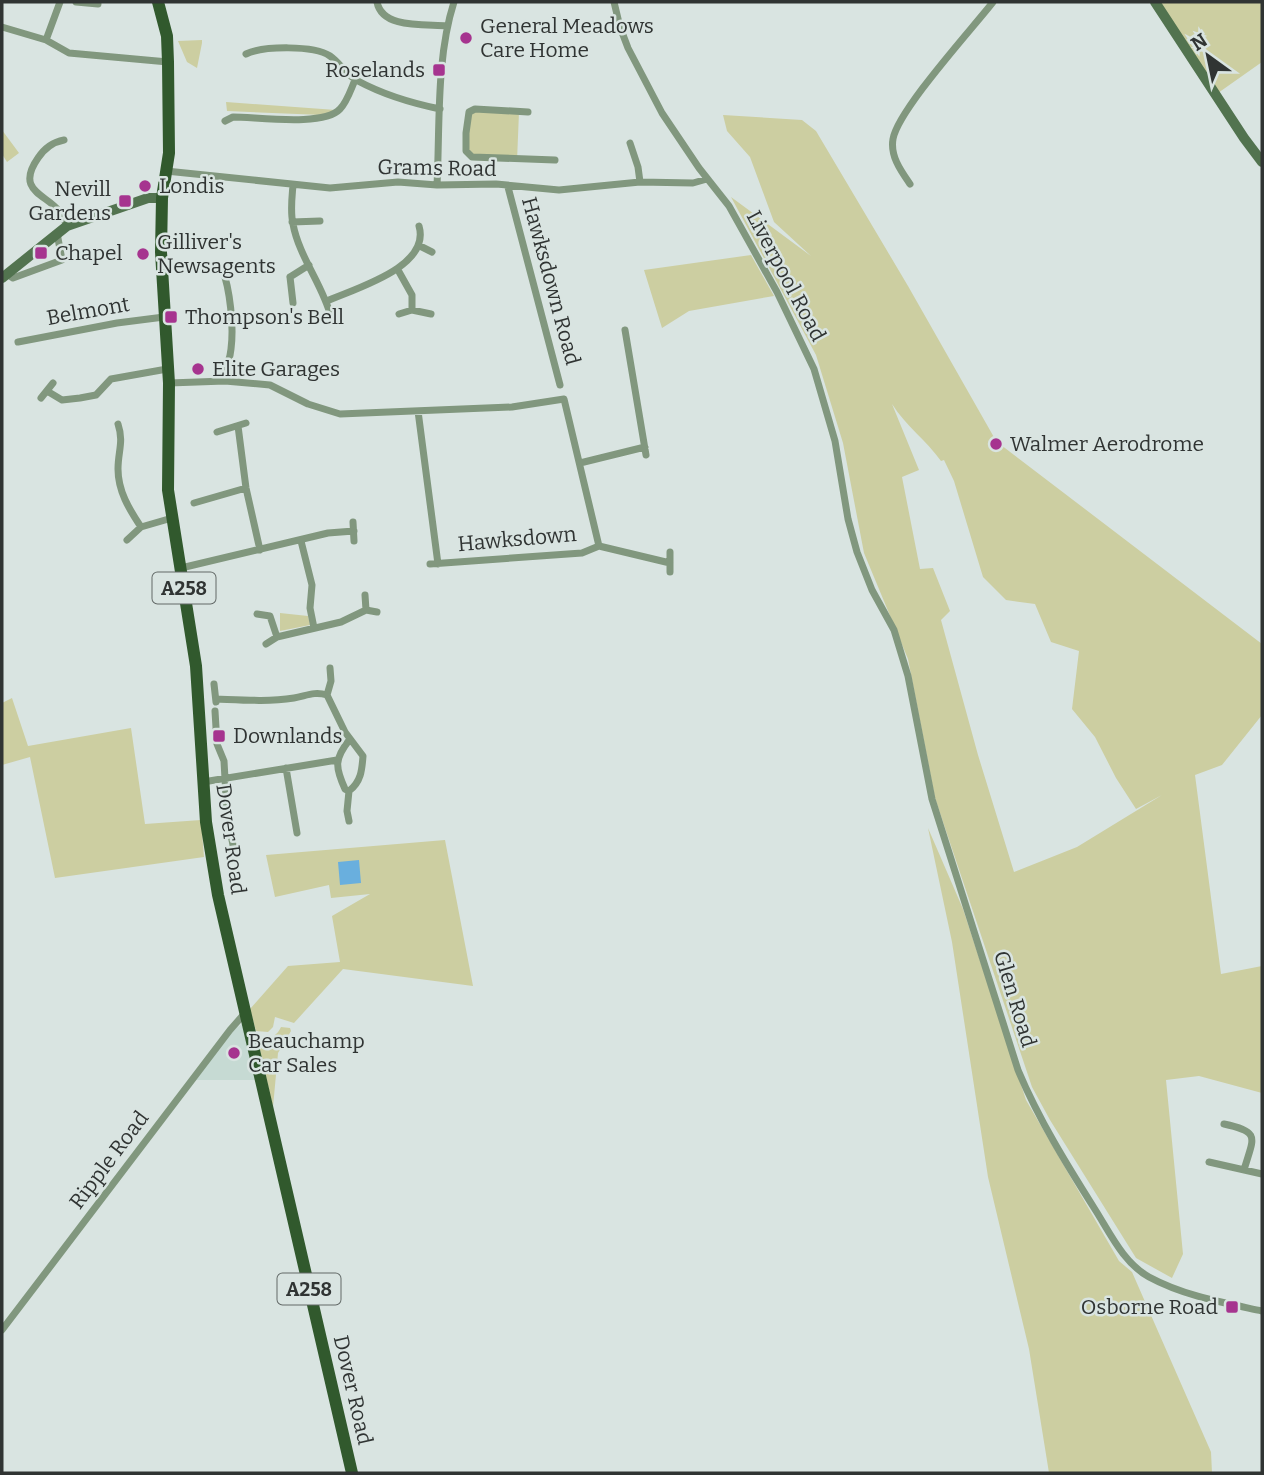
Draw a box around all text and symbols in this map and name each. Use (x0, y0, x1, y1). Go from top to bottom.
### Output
place label: General Meadows Care Home (480, 13, 654, 63)
north arrow (1173, 21, 1243, 91)
text: N (1187, 28, 1212, 56)
marker: General Meadows Care Home (458, 30, 474, 46)
place label: Roselands (325, 57, 425, 83)
marker: Roselands (431, 62, 447, 78)
street label: Grams Road (377, 154, 497, 182)
place label: Londis (159, 173, 224, 199)
place label: Nevill Gardens (28, 176, 111, 226)
marker: Londis (137, 178, 153, 194)
marker: Nevill Gardens (117, 193, 133, 209)
street label: Hawksdown Road (516, 194, 586, 368)
street label: Liverpool Road (741, 206, 831, 346)
place label: Gilliver's Newsagents (157, 229, 276, 279)
place label: Chapel (55, 240, 123, 266)
marker: Chapel (33, 245, 49, 261)
marker: Gilliver's Newsagents (135, 246, 151, 262)
street label: Belmont (44, 291, 132, 331)
place label: Thompson's Bell (185, 304, 344, 330)
marker: Thompson's Bell (163, 309, 179, 325)
place label: Elite Garages (212, 356, 340, 382)
marker: Elite Garages (190, 361, 206, 377)
place label: Walmer Aerodrome (1010, 431, 1204, 457)
marker: Walmer Aerodrome (988, 436, 1004, 452)
street label: Hawksdown (456, 521, 578, 557)
road number: A258 (152, 572, 216, 604)
place label: Downlands (233, 723, 343, 749)
marker: Downlands (211, 728, 227, 744)
street label: Dover Road (210, 782, 252, 896)
street label: Glen Road (988, 948, 1042, 1050)
place label: Beauchamp Car Sales (248, 1028, 365, 1078)
marker: Beauchamp Car Sales (226, 1045, 242, 1061)
street label: Ripple Road (64, 1106, 154, 1214)
road number: A258 (278, 1274, 340, 1304)
place label: Osborne Road (1081, 1294, 1218, 1320)
marker: Osborne Road (1224, 1299, 1240, 1315)
street label: Dover Road (328, 1333, 378, 1447)

